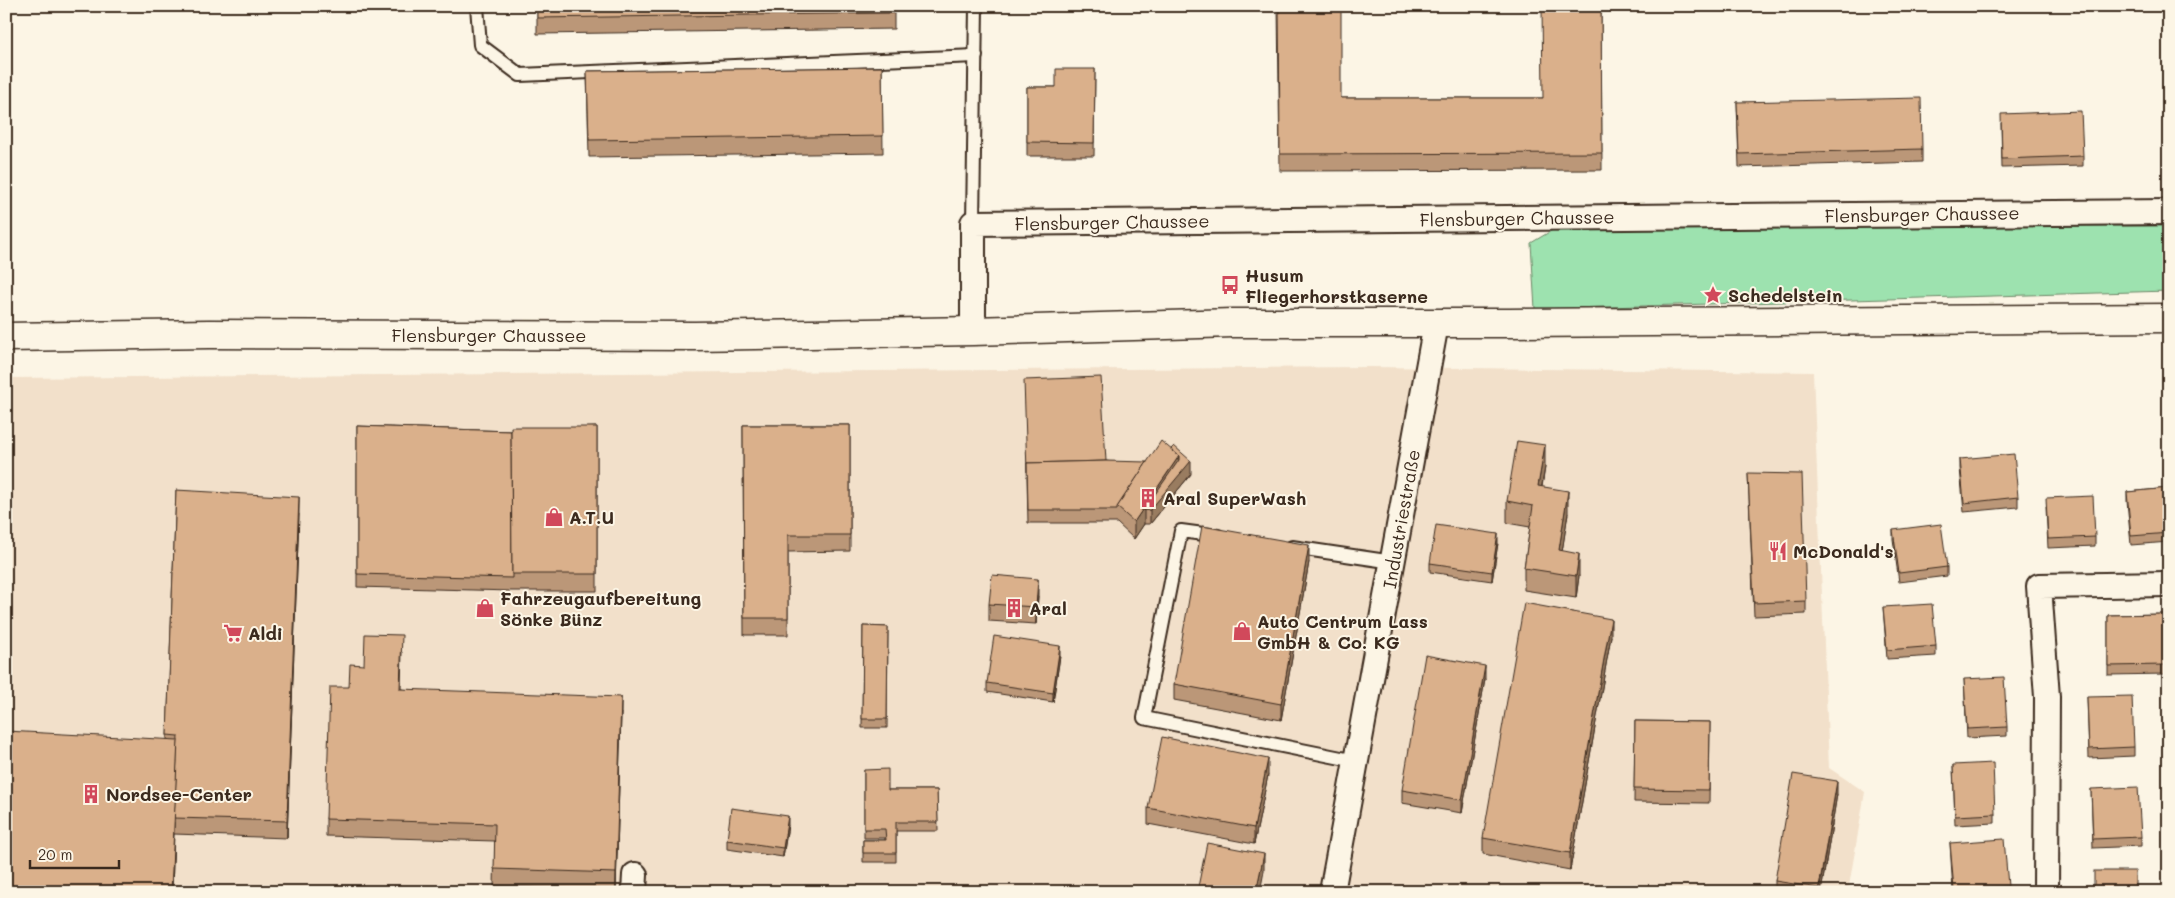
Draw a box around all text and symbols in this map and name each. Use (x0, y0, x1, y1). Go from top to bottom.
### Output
street label: Flensburger Chaussee (1824, 200, 2020, 228)
street label: Flensburger Chaussee (1419, 204, 1615, 232)
street label: Flensburger Chaussee (1014, 208, 1210, 236)
place label: Husum Fliegerhorstkaserne (1245, 263, 1428, 308)
bus stop icon: Husum Fliegerhorstkaserne (1219, 274, 1241, 296)
place label: Schedelstein (1728, 283, 1842, 307)
place icon: Schedelstein (1702, 284, 1724, 306)
street label: Flensburger Chaussee (391, 323, 587, 347)
street label: Industriestraße (1377, 448, 1425, 590)
place label: Aral SuperWash (1163, 486, 1306, 510)
building icon: Aral SuperWash (1137, 487, 1159, 509)
place label: A.T.U (569, 505, 614, 529)
shop icon: A.T.U (543, 506, 565, 528)
place label: McDonald's (1793, 539, 1894, 563)
restaurant icon: McDonald's (1767, 540, 1789, 562)
place label: Fahrzeugaufbereitung Sönke Bünz (500, 586, 701, 631)
place label: Aral (1029, 596, 1067, 620)
shop icon: Fahrzeugaufbereitung Sönke Bünz (474, 597, 496, 619)
building icon: Aral (1003, 597, 1025, 619)
place label: Auto Centrum Lass GmbH & Co. KG (1257, 609, 1428, 654)
shop icon: Auto Centrum Lass GmbH & Co. KG (1231, 620, 1253, 642)
place label: Aldi (248, 621, 283, 645)
supermarket icon: Aldi (222, 622, 244, 644)
place label: Nordsee-Center (106, 782, 252, 806)
building icon: Nordsee-Center (80, 783, 102, 805)
scale bar (30, 838, 119, 870)
text: 20 m (38, 844, 72, 864)

